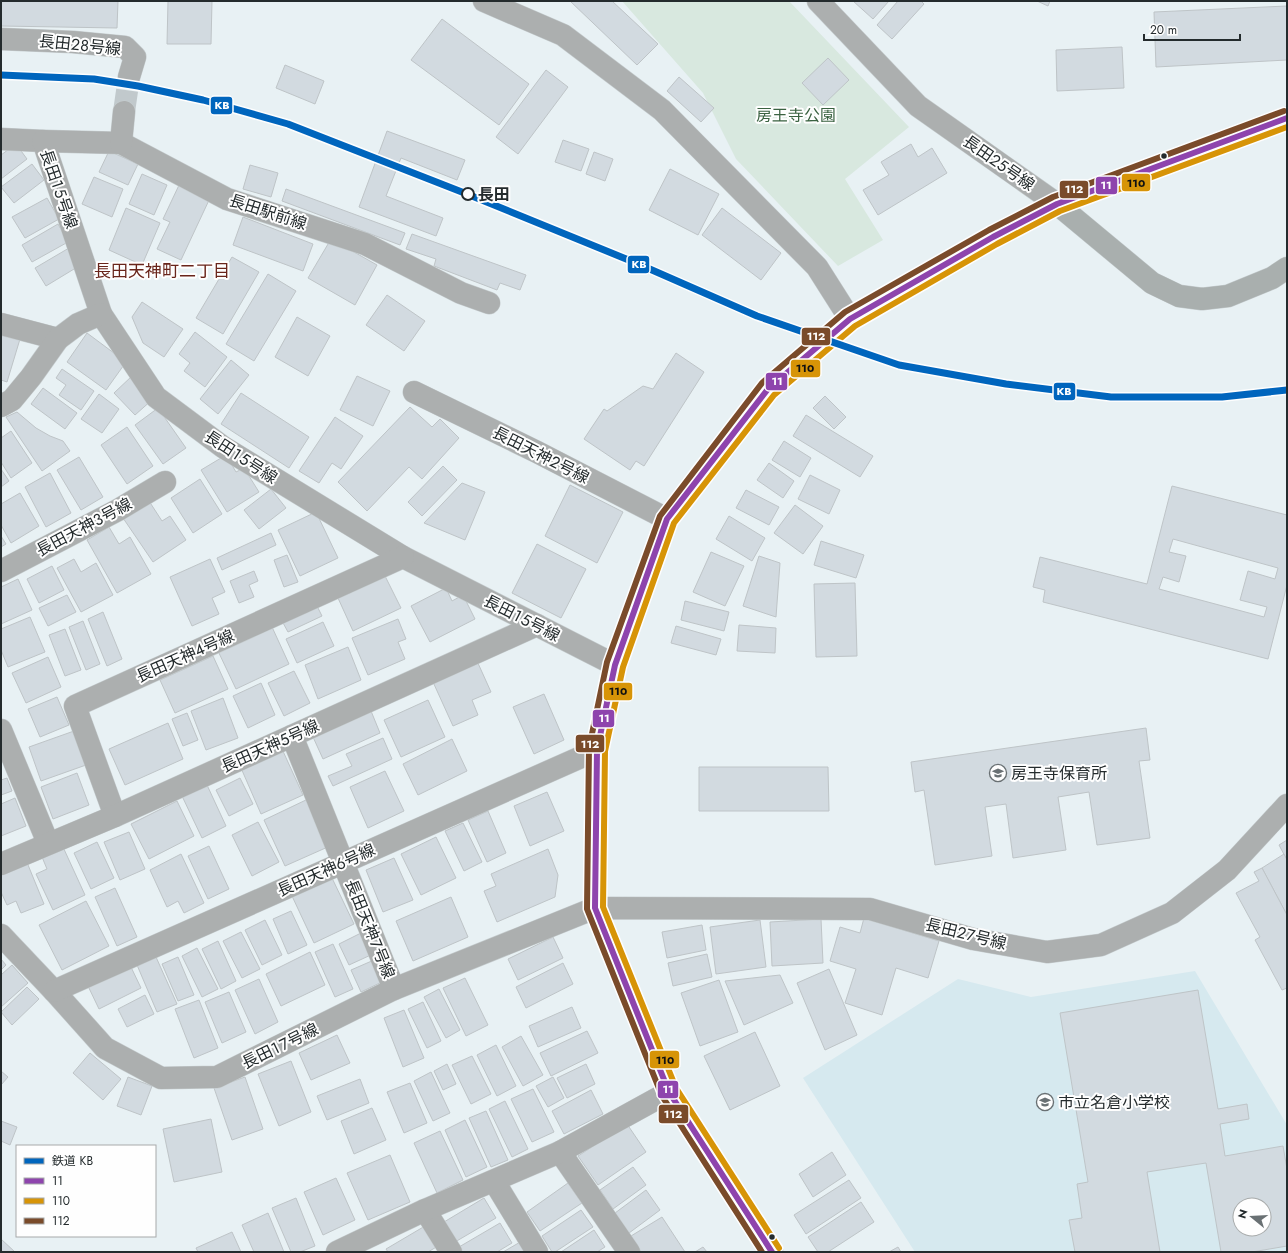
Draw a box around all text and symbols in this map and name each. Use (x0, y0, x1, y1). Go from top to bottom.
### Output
scale bar (1144, 16, 1240, 42)
text: 20 m (1150, 21, 1177, 39)
street label: 長田２８号線 (38, 29, 122, 61)
line badge: KB (210, 96, 233, 115)
text: KB (215, 97, 230, 113)
park label: 房王寺公園 (756, 104, 836, 127)
street label: 長田２５号線 (959, 130, 1039, 196)
street label: 長田１５号線 (35, 146, 83, 232)
unlabelled marker (1159, 151, 1169, 161)
line badge: 110 (1121, 173, 1151, 192)
text: 110 (1127, 175, 1145, 191)
line badge: 11 (1095, 176, 1118, 195)
text: 11 (1100, 177, 1112, 193)
line badge: 112 (1059, 180, 1089, 199)
text: 112 (1065, 181, 1083, 197)
place label: 長田 (478, 183, 510, 206)
marker: 長田 (461, 187, 475, 201)
street label: 長田駅前線 (226, 189, 310, 235)
line badge: KB (627, 255, 650, 274)
text: KB (632, 256, 647, 272)
district label: 長田天神町二丁目 (94, 259, 230, 283)
line badge: 112 (801, 327, 831, 346)
text: 112 (807, 328, 825, 344)
line badge: 110 (790, 359, 821, 378)
text: 110 (796, 360, 814, 376)
line badge: 11 (765, 372, 788, 391)
text: 11 (771, 373, 783, 389)
line badge: KB (1053, 382, 1076, 401)
text: KB (1057, 383, 1072, 399)
street label: 長田天神２号線 (489, 421, 593, 489)
street label: 長田１５号線 (200, 425, 282, 489)
street label: 長田天神３号線 (32, 492, 136, 562)
street label: 長田１５号線 (480, 589, 564, 647)
street label: 長田天神４号線 (132, 624, 238, 688)
line badge: 110 (603, 682, 633, 701)
text: 110 (609, 683, 627, 699)
line badge: 11 (592, 709, 615, 728)
text: 11 (598, 710, 610, 726)
street label: 長田天神５号線 (217, 714, 323, 778)
line badge: 112 (575, 734, 605, 753)
text: 112 (581, 736, 599, 752)
place label: 房王寺保育所 (1011, 762, 1107, 785)
school or university icon: 房王寺保育所 (988, 763, 1008, 783)
street label: 長田天神６号線 (273, 838, 379, 902)
street label: 長田天神７号線 (340, 876, 400, 982)
street label: 長田２７号線 (923, 913, 1009, 955)
street label: 長田１７号線 (238, 1018, 322, 1074)
line badge: 110 (649, 1050, 680, 1069)
text: 110 (656, 1052, 674, 1068)
line badge: 11 (657, 1080, 679, 1099)
text: 11 (662, 1081, 674, 1097)
place label: 市立名倉小学校 (1058, 1091, 1170, 1114)
school or university icon: 市立名倉小学校 (1035, 1092, 1055, 1112)
line badge: 112 (658, 1104, 689, 1124)
text: 112 (664, 1106, 682, 1122)
legend (16, 1145, 156, 1237)
text: 鉄道 KB (52, 1152, 93, 1170)
text: 11 (52, 1172, 63, 1190)
text: 110 (52, 1192, 70, 1210)
north arrow (1232, 1197, 1272, 1237)
text: N (1234, 1207, 1251, 1221)
text: 112 (52, 1212, 70, 1230)
unlabelled marker (767, 1232, 777, 1242)

